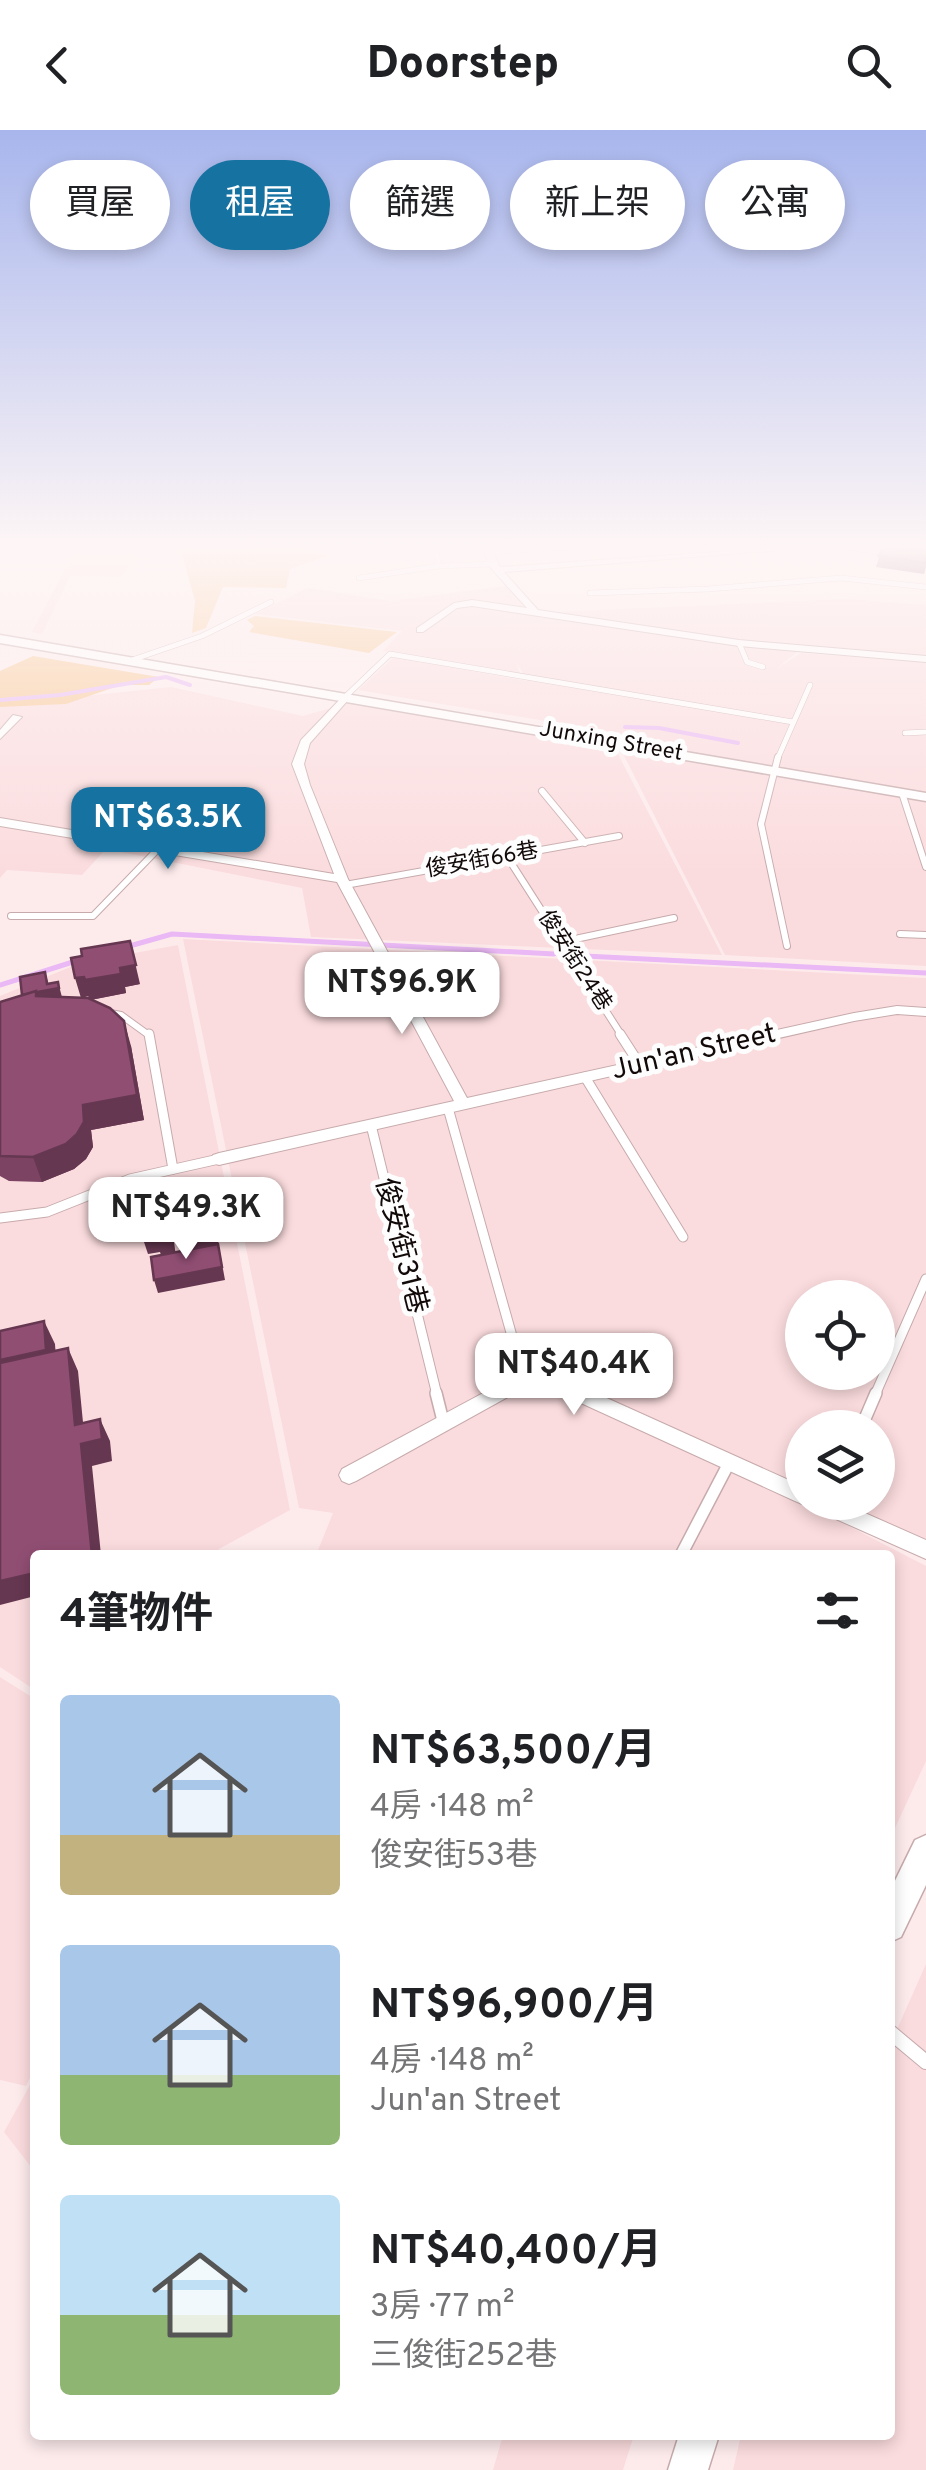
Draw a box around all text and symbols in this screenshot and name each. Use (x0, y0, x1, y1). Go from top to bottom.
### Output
text: Doorstep (367, 37, 559, 94)
icon: back (30, 38, 85, 93)
icon: search (841, 38, 896, 93)
chip: 買屋 (30, 160, 170, 250)
chip: 租屋 (190, 160, 330, 250)
chip: 篩選 (350, 160, 490, 250)
chip: 新上架 (510, 160, 685, 250)
chip: 公寓 (705, 160, 845, 250)
street label: Junxing Street (537, 716, 685, 768)
pin: NT$63.5K (65, 787, 271, 872)
text: NT$63.5K (93, 799, 243, 839)
street label: 俊安街66巷 (423, 838, 541, 884)
street label: 俊安街24巷 (531, 905, 617, 1017)
pin: NT$96.9K (299, 952, 505, 1037)
text: NT$96.9K (327, 964, 477, 1004)
street label: Jun'an Street (608, 1017, 780, 1089)
street label: 俊安街31巷 (366, 1174, 434, 1318)
pin: NT$49.3K (83, 1177, 289, 1262)
text: NT$49.3K (110, 1189, 262, 1229)
map controls (785, 1280, 895, 1520)
button: locate (785, 1280, 895, 1390)
pin: NT$40.4K (471, 1333, 677, 1418)
text: NT$40.4K (497, 1345, 651, 1385)
button: layers (785, 1410, 895, 1520)
icon: filters (810, 1583, 865, 1638)
text: 4筆物件 (60, 1590, 213, 1643)
text: NT$63,500/月 (370, 1726, 656, 1779)
icon: home (140, 1735, 260, 1855)
text: 4房 · 148 m² (370, 1788, 534, 1828)
text: 俊安街53巷 (370, 1837, 537, 1877)
text: NT$96,900/月 (370, 1980, 658, 2033)
icon: home (140, 1985, 260, 2105)
text: 4房 · 148 m² (370, 2042, 534, 2082)
text: Jun'an Street (370, 2082, 561, 2122)
text: NT$40,400/月 (370, 2226, 662, 2279)
icon: home (140, 2235, 260, 2355)
text: 3房 · 77 m² (370, 2288, 514, 2328)
text: 三俊街252巷 (370, 2337, 557, 2377)

